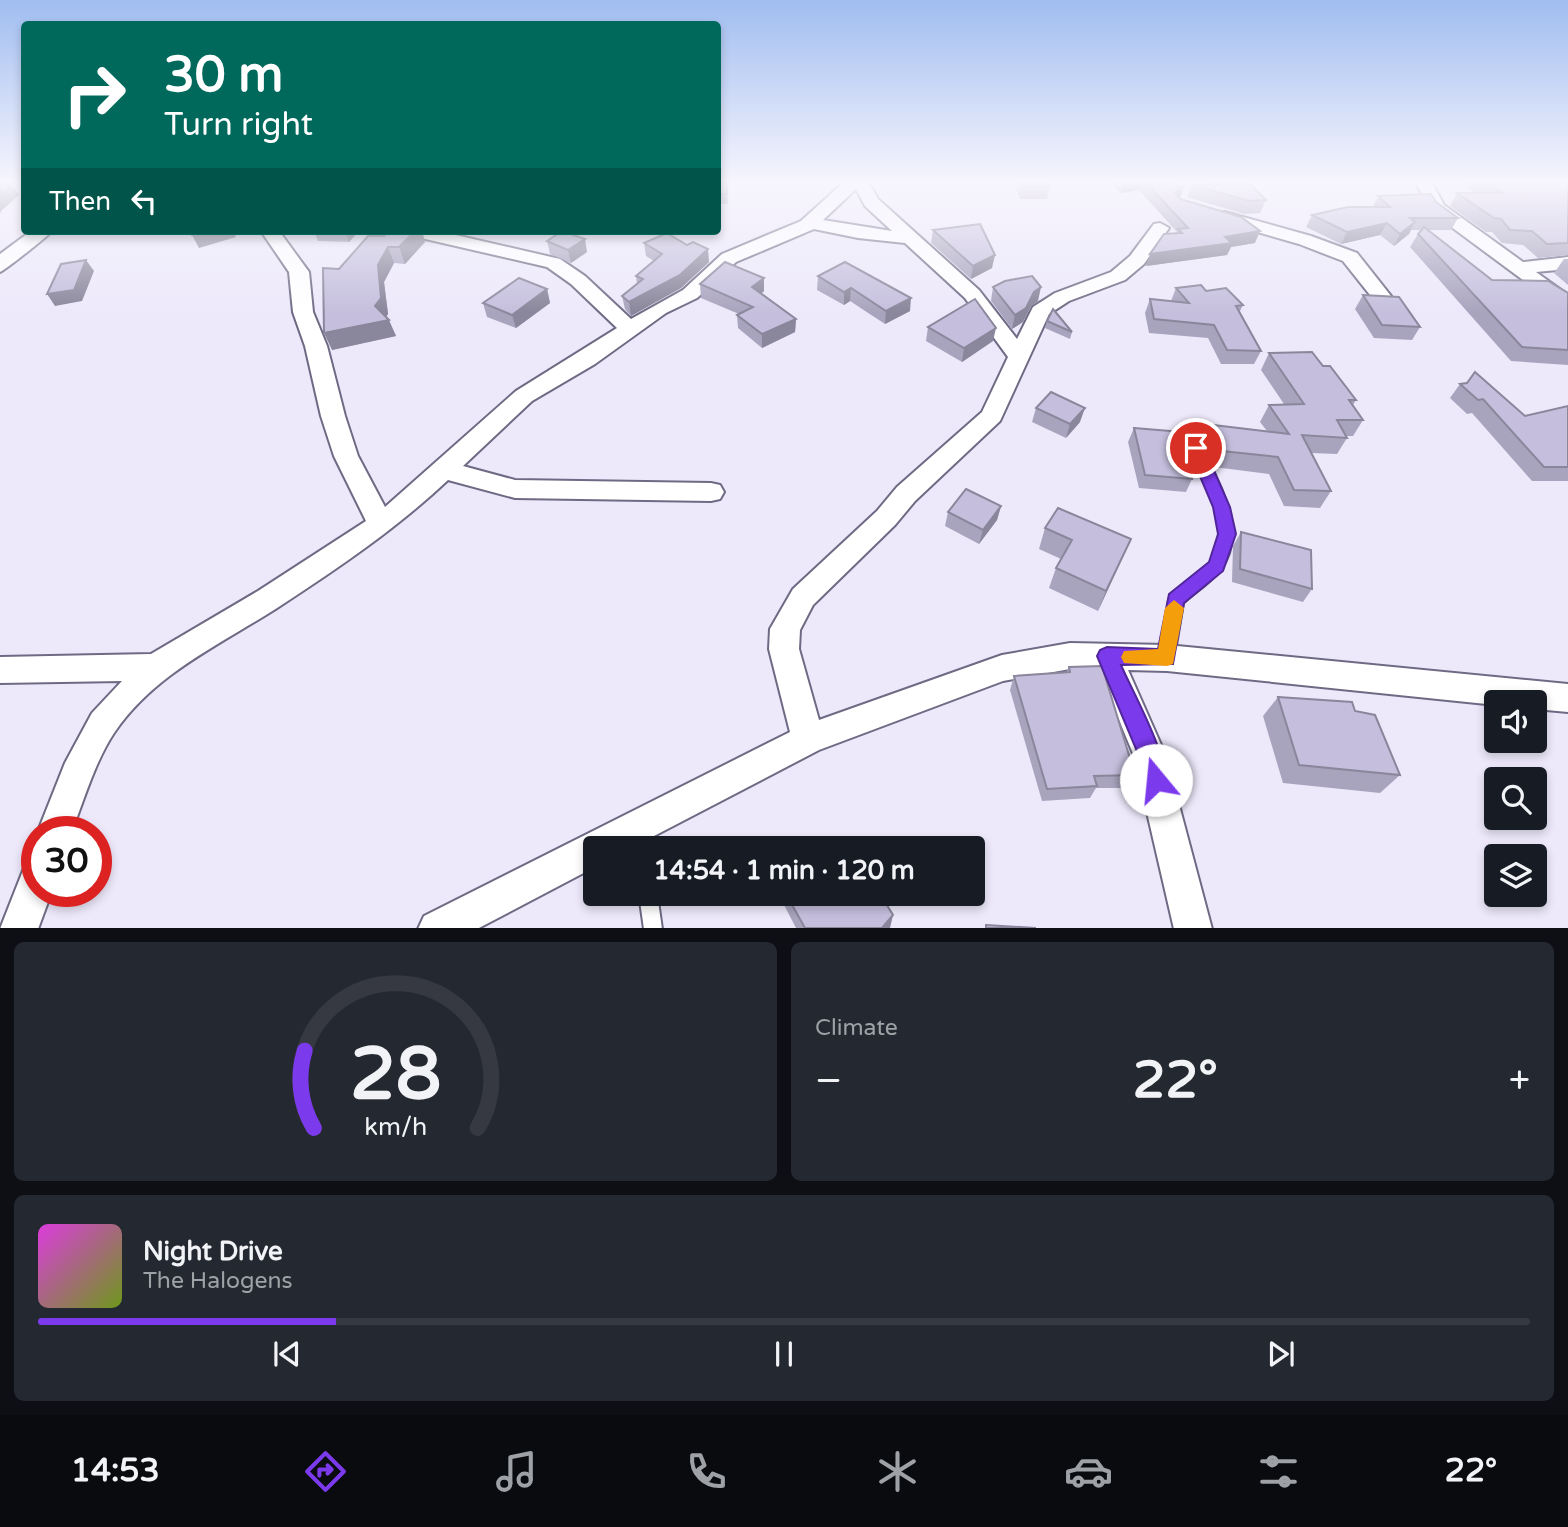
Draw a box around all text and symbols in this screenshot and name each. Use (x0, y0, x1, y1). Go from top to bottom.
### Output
text: 30 m (164, 46, 283, 105)
icon: right (49, 49, 140, 140)
text: Turn right (164, 106, 313, 144)
icon: left (125, 182, 163, 220)
text: Then (49, 186, 111, 217)
pin (1166, 418, 1226, 478)
icon: arrive (1177, 429, 1215, 467)
map controls (1484, 690, 1547, 907)
button: sound (1484, 690, 1547, 753)
position arrow (1119, 743, 1193, 817)
button: search (1484, 767, 1547, 830)
speed limit sign: 30 (21, 816, 112, 907)
button: layers (1484, 844, 1547, 907)
text: 14:54 · 1 min · 120 m (653, 855, 915, 886)
text: Climate (815, 1014, 898, 1042)
text: 28 (350, 1031, 441, 1119)
text: 22° (1133, 1049, 1218, 1112)
text: − (815, 1058, 842, 1104)
text: + (1509, 1058, 1530, 1104)
text: km/h (364, 1111, 427, 1141)
text: Night Drive (143, 1236, 283, 1267)
text: The Halogens (143, 1267, 292, 1295)
icon: previous (268, 1335, 306, 1373)
icon: pause (765, 1335, 803, 1373)
icon: next (1262, 1335, 1300, 1373)
icon: directions (301, 1447, 350, 1496)
icon: music (492, 1447, 541, 1496)
icon: phone (682, 1447, 731, 1496)
icon: climate (873, 1447, 922, 1496)
icon: car (1064, 1447, 1113, 1496)
icon: filters (1254, 1447, 1303, 1496)
text: 14:53 (71, 1452, 160, 1490)
text: 22° (1445, 1452, 1497, 1490)

